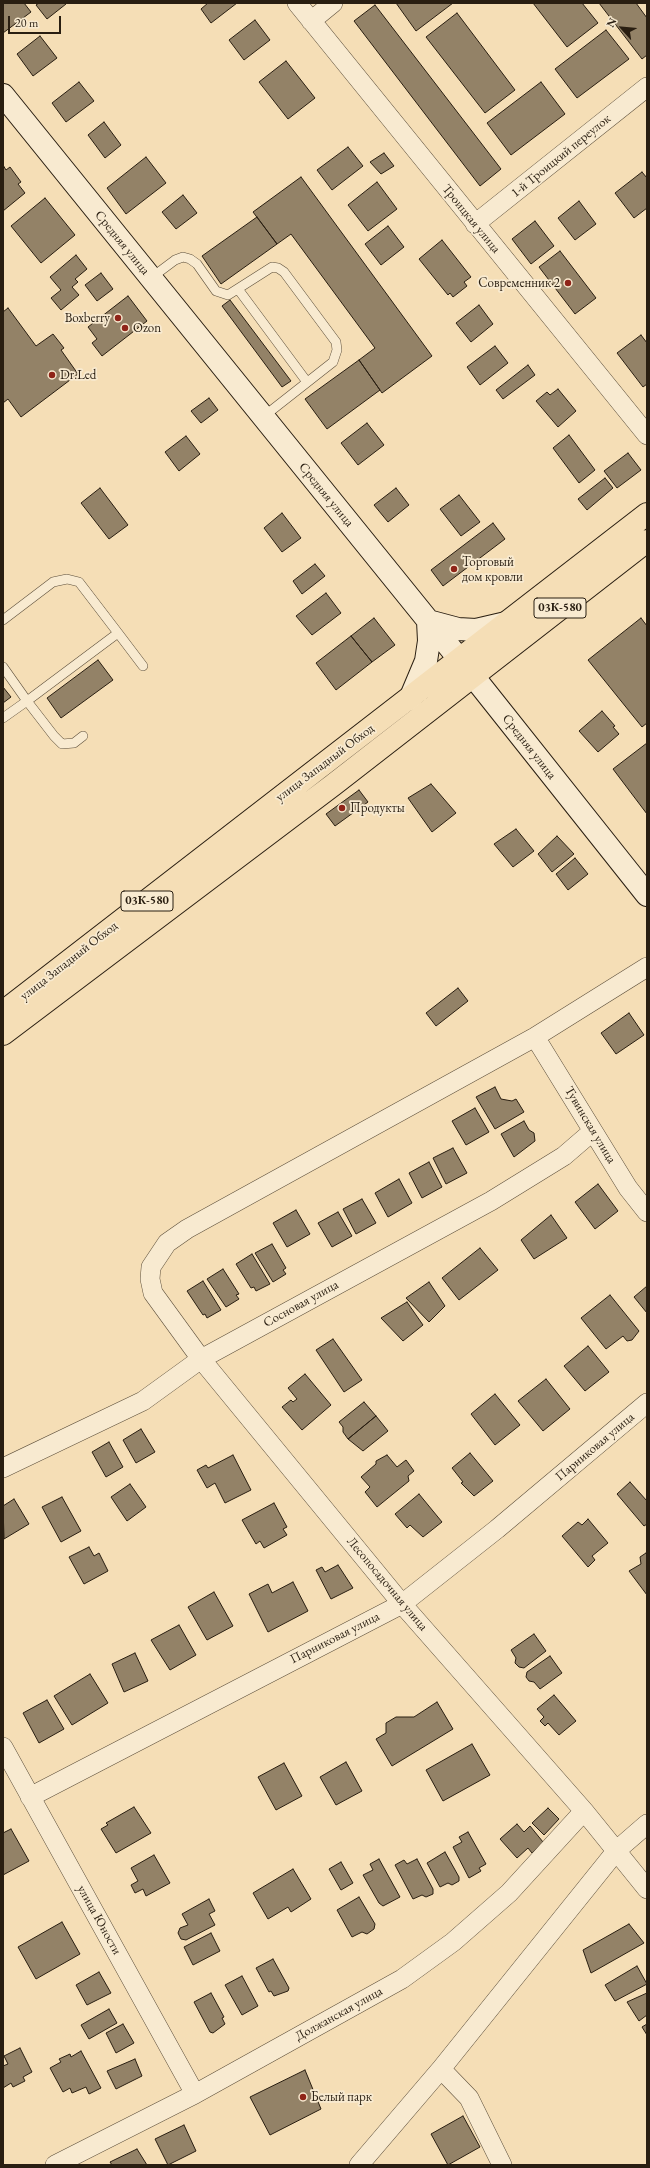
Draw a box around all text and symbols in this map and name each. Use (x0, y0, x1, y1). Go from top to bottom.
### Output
scale bar (10, 8, 63, 34)
north arrow (602, 8, 642, 48)
text: 20 m (15, 15, 38, 31)
text: N (603, 15, 620, 30)
street label: 1-й Троицкий переулок (508, 111, 614, 201)
street label: Троицкая улица (438, 181, 504, 257)
street label: Средняя улица (91, 208, 153, 278)
place label: Современник 2 (478, 275, 560, 291)
marker: Современник 2 (563, 278, 573, 288)
place label: Boxberry (65, 310, 110, 326)
marker: Boxberry (113, 313, 123, 323)
place label: Ozon (133, 320, 161, 336)
marker: Ozon (120, 323, 130, 333)
place label: Dr.Led (60, 367, 96, 383)
marker: Dr.Led (47, 370, 57, 380)
street label: Средняя улица (295, 460, 357, 530)
place label: Торговый дом кровли (462, 554, 523, 585)
marker: Торговый дом кровли (449, 564, 459, 574)
road number: 03К-580 (534, 598, 586, 618)
street label: Средняя улица (499, 711, 559, 783)
street label: улица Западный Обход (273, 721, 377, 805)
place label: Продукты (350, 800, 405, 816)
marker: Продукты (337, 803, 347, 813)
road number: 03К-580 (121, 891, 173, 911)
street label: улица Западный Обход (17, 918, 121, 1004)
street label: Тувинская улица (561, 1084, 619, 1166)
street label: Сосновая улица (261, 1277, 341, 1331)
street label: Парниковая улица (552, 1409, 638, 1485)
street label: Лесопосадочная улица (343, 1534, 431, 1634)
street label: Парниковая улица (288, 1609, 382, 1667)
street label: улица Юности (74, 1883, 124, 1957)
street label: Должанская улица (293, 1984, 385, 2044)
place label: Белый парк (311, 2089, 372, 2105)
marker: Белый парк (298, 2092, 308, 2102)

